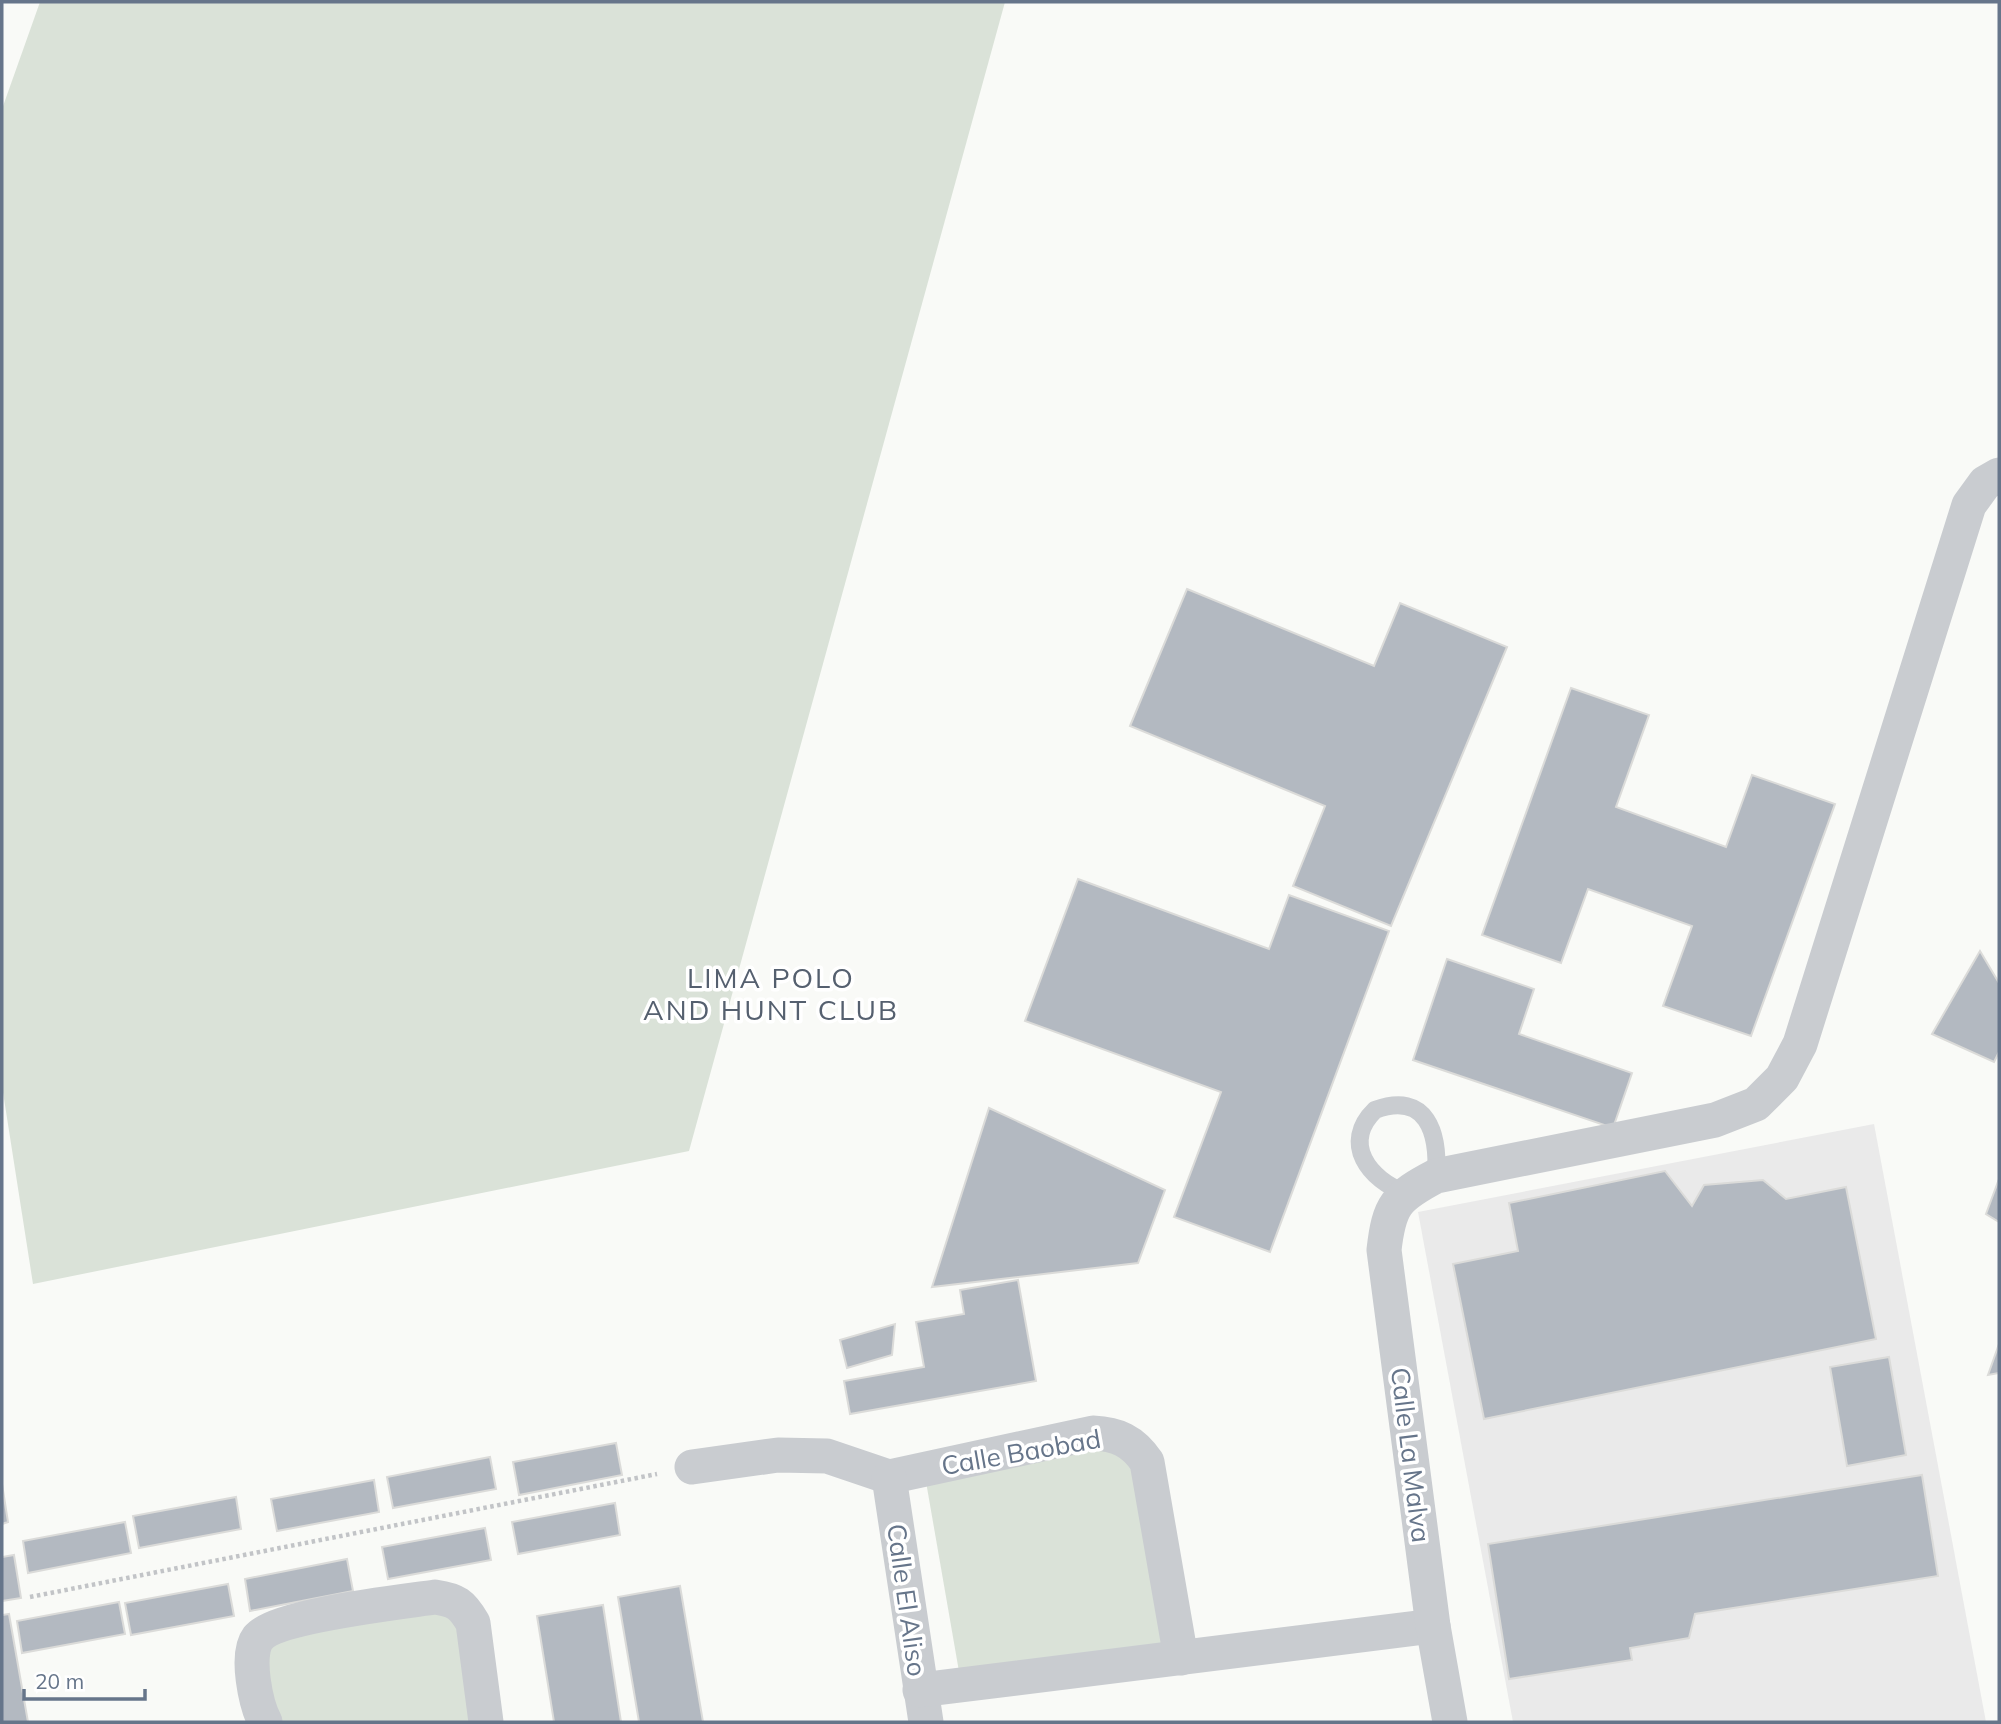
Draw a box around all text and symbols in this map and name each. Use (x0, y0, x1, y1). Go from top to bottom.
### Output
district label: LIMA POLO AND HUNT CLUB (643, 960, 899, 1027)
street label: Calle La Malva (1384, 1366, 1438, 1544)
street label: Calle Baobad (939, 1422, 1103, 1482)
street label: Calle El Aliso (880, 1522, 934, 1678)
scale bar (24, 1658, 145, 1702)
text: 20 m (35, 1668, 84, 1694)

